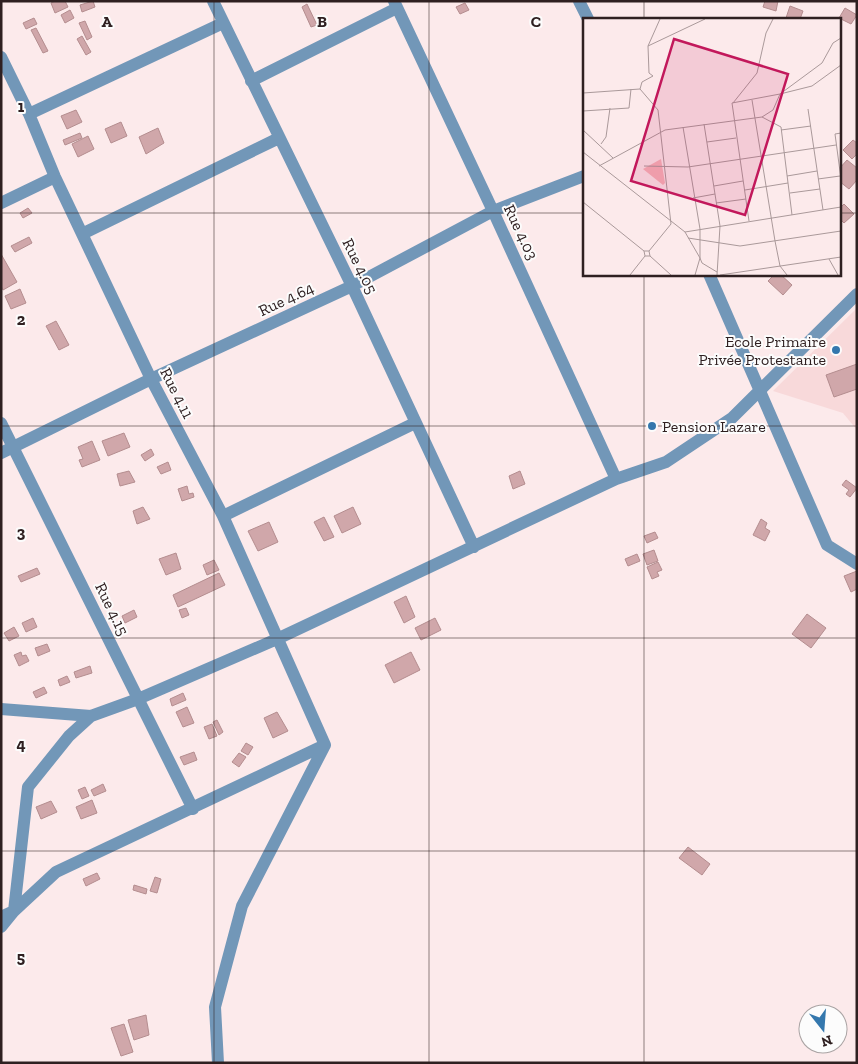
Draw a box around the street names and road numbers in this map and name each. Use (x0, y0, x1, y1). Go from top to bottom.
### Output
street label: Rue 4.03 (500, 201, 542, 263)
street label: Rue 4.05 (338, 235, 382, 297)
street label: Rue 4.64 (255, 278, 317, 320)
street label: Rue 4.11 (156, 364, 198, 422)
street label: Rue 4.15 (91, 580, 133, 638)

